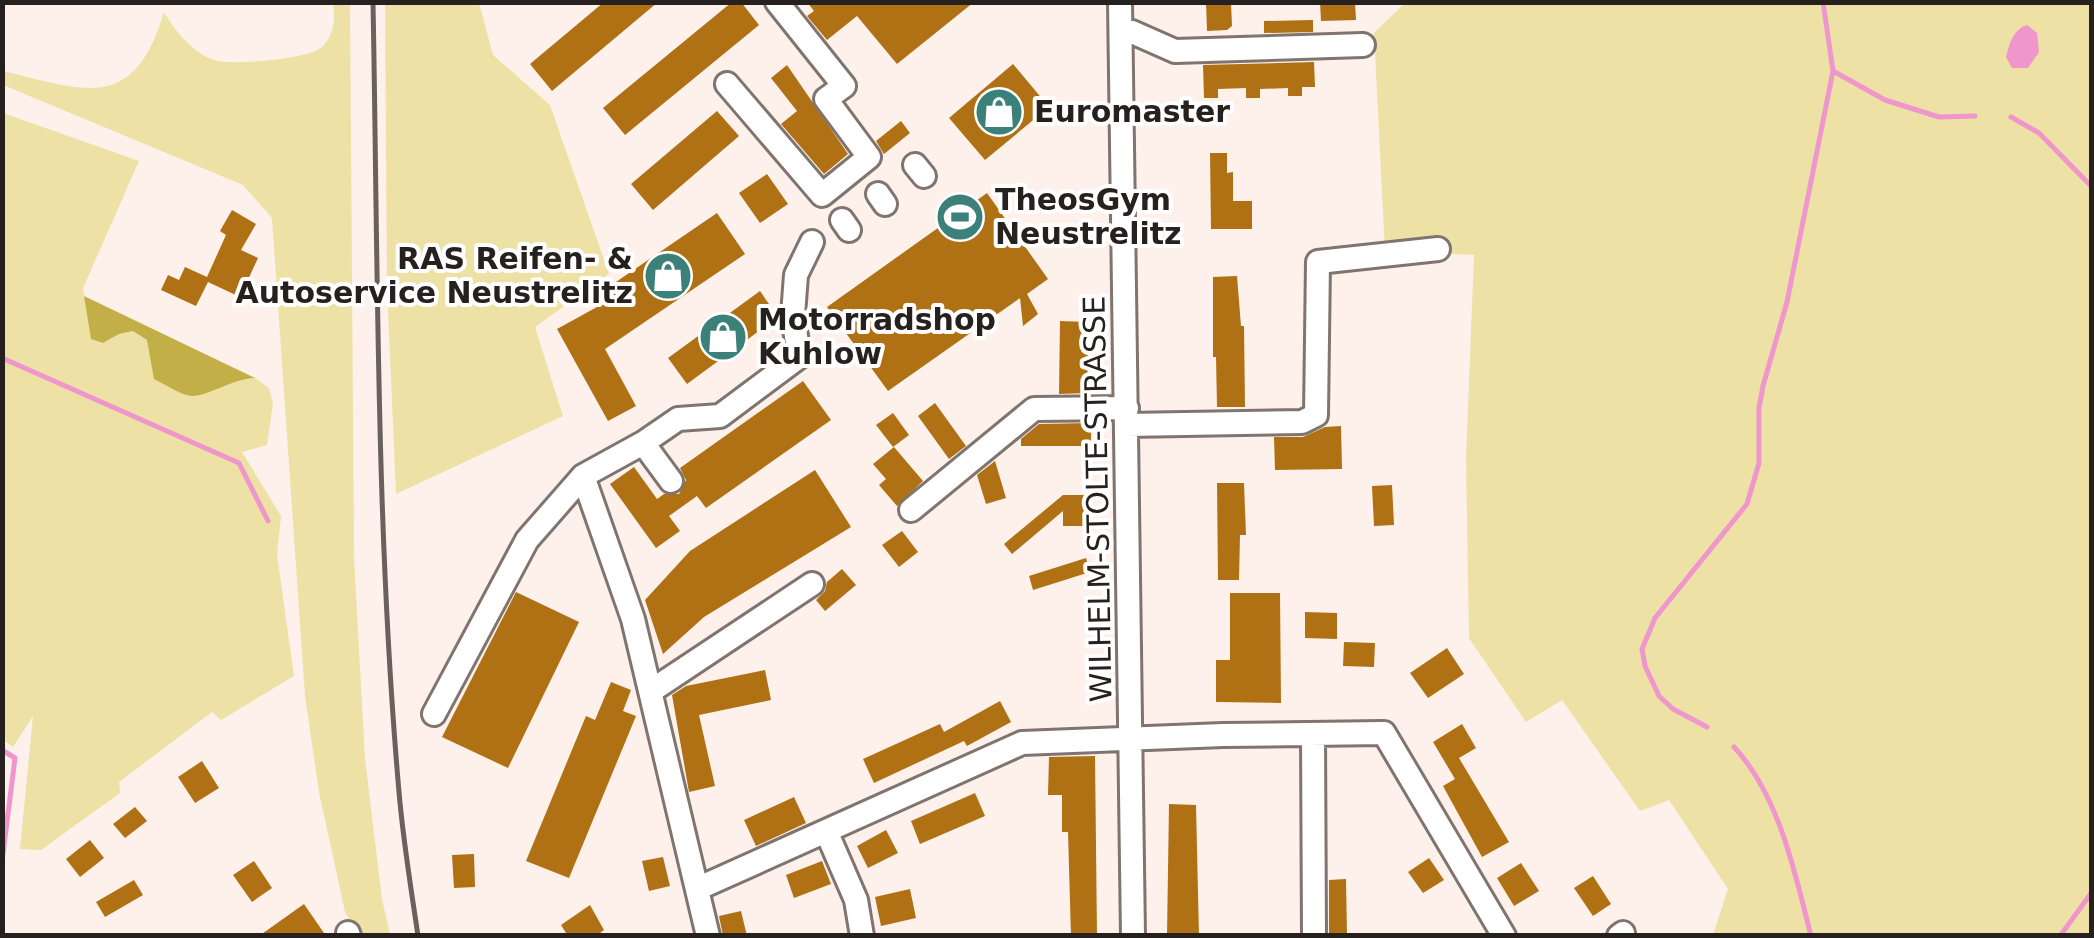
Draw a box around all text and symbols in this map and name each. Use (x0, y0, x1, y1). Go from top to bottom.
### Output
shop icon: Euromaster (973, 86, 1025, 138)
place label: Euromaster (1034, 94, 1230, 129)
place label: TheosGym Neustrelitz (995, 182, 1182, 251)
sports icon: TheosGym Neustrelitz (934, 191, 986, 243)
place label: RAS Reifen- & Autoservice Neustrelitz (236, 241, 633, 310)
shop icon: RAS Reifen- & Autoservice Neustrelitz (642, 250, 694, 302)
street label: WILHELM-STOLTE-STRASSE (1076, 296, 1119, 702)
place label: Motorradshop Kuhlow (758, 302, 996, 371)
shop icon: Motorradshop Kuhlow (697, 311, 749, 363)

